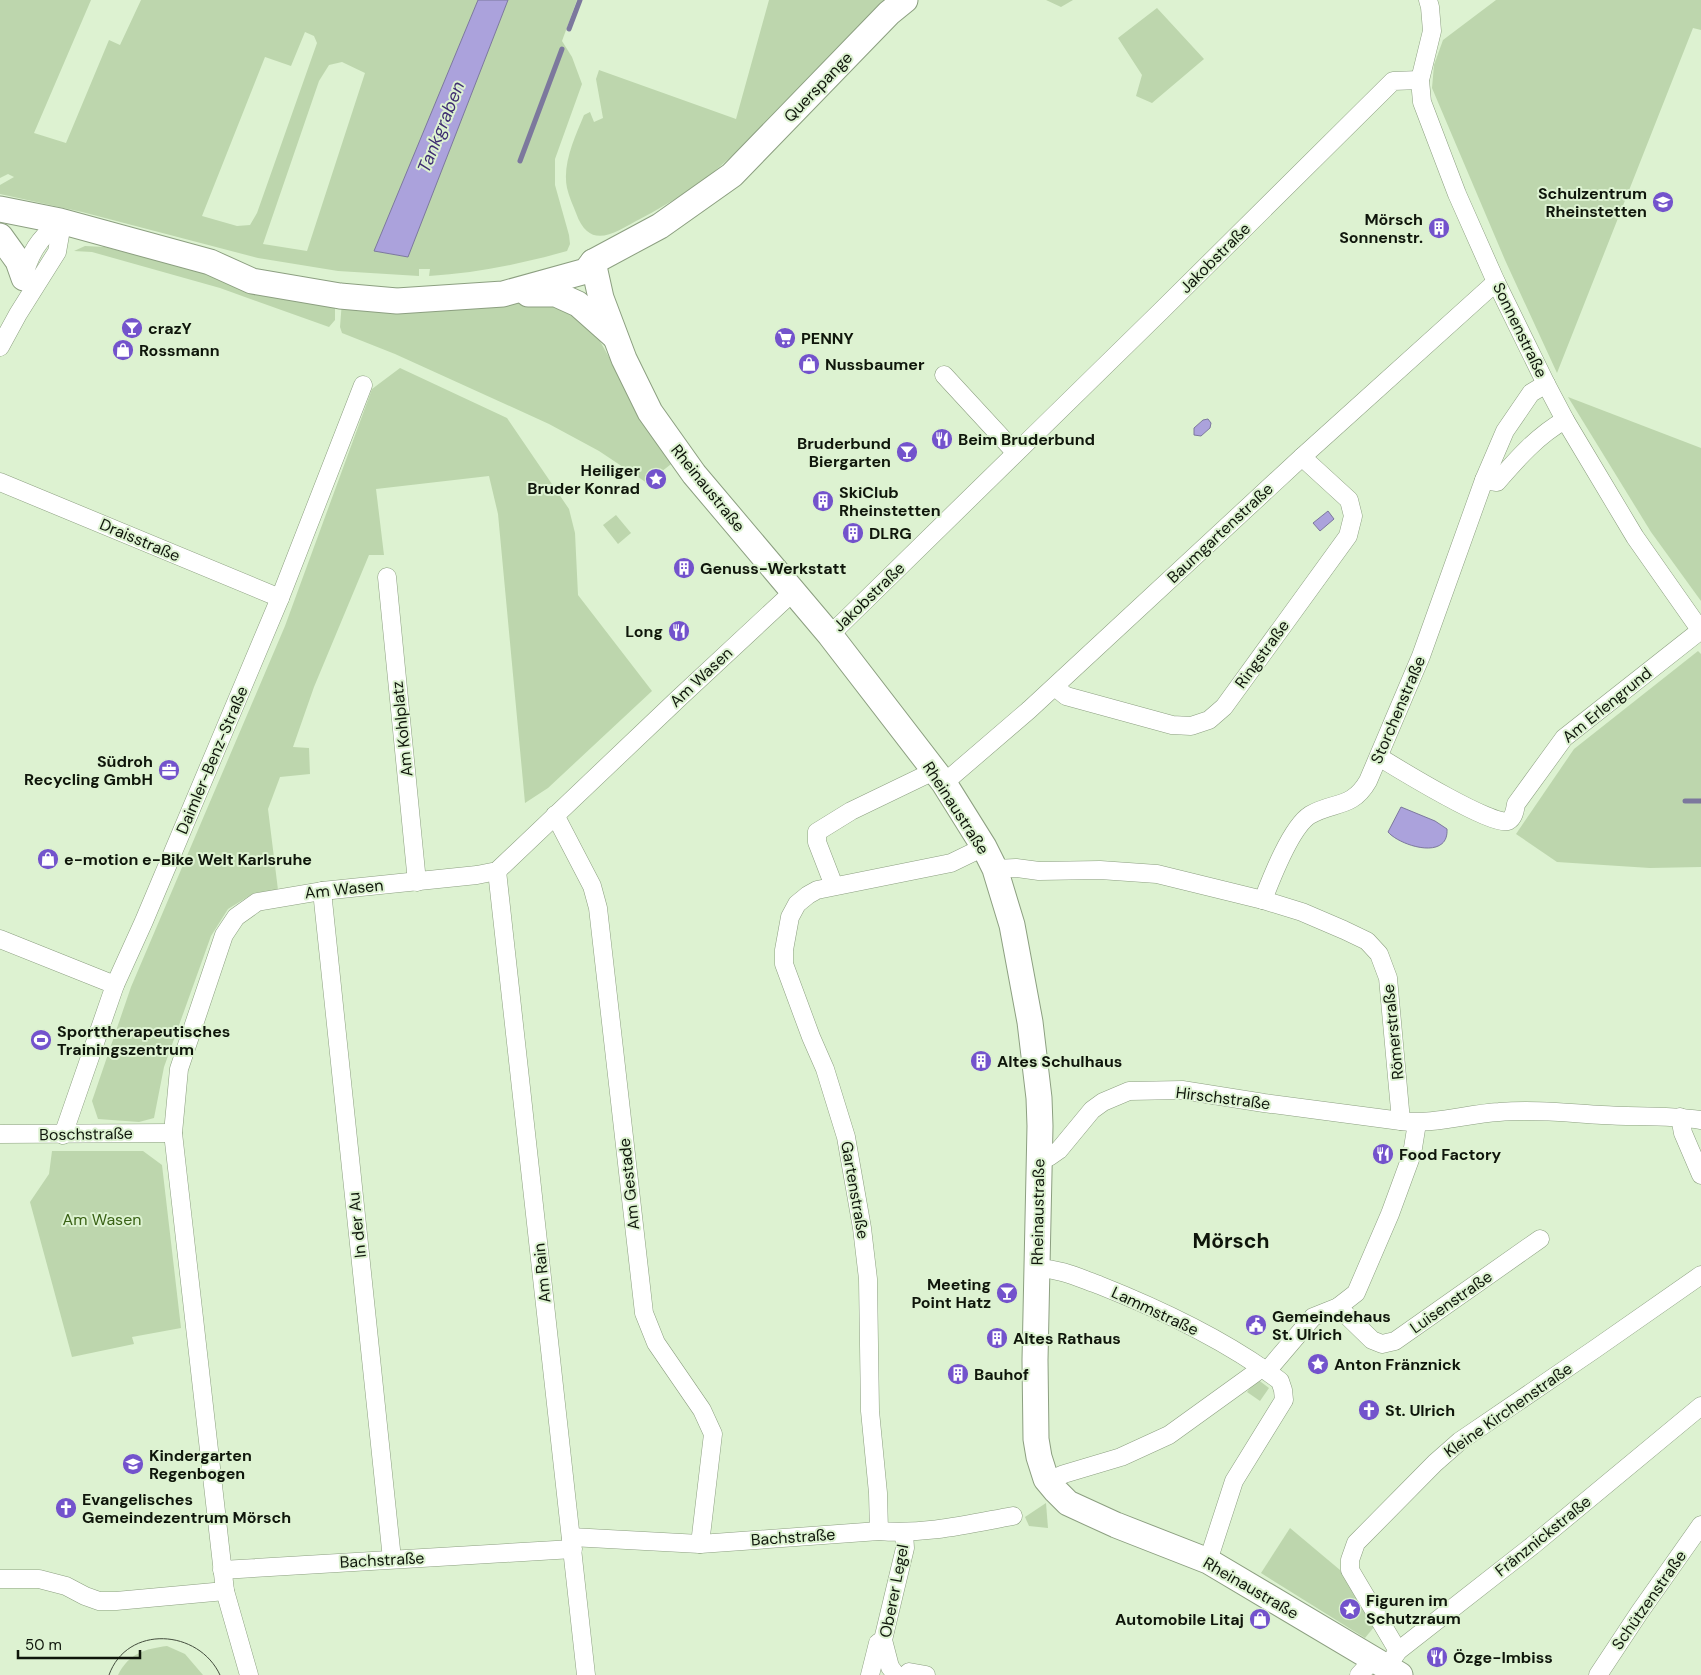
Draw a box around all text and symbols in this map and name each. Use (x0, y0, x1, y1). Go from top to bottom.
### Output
street label: Querspange (779, 47, 857, 127)
water label: Tankgraben (412, 78, 470, 176)
place label: Schulzentrum Rheinstetten (1538, 183, 1647, 222)
school or university icon: Schulzentrum Rheinstetten (1651, 190, 1675, 214)
place label: Mörsch Sonnenstr. (1339, 209, 1423, 248)
building icon: Mörsch Sonnenstr. (1427, 216, 1451, 240)
street label: Jakobstraße (1175, 218, 1255, 298)
street label: Sonnenstraße (1488, 279, 1552, 381)
bar icon: crazY (120, 316, 144, 340)
place label: crazY (148, 318, 192, 339)
supermarket icon: PENNY (773, 326, 797, 350)
place label: PENNY (801, 328, 854, 349)
shop icon: Rossmann (111, 338, 135, 362)
place label: Rossmann (139, 340, 220, 361)
shop icon: Nussbaumer (797, 352, 821, 376)
place label: Nussbaumer (825, 354, 925, 375)
restaurant icon: Beim Bruderbund (930, 427, 954, 451)
place label: Beim Bruderbund (958, 429, 1095, 450)
place label: Bruderbund Biergarten (797, 433, 891, 472)
street label: Rheinaustraße (666, 440, 750, 536)
bar icon: Bruderbund Biergarten (895, 440, 919, 464)
place label: Heiliger Bruder Konrad (527, 460, 640, 499)
place icon: Heiliger Bruder Konrad (644, 467, 668, 491)
street label: Baumgartenstraße (1162, 478, 1278, 588)
place label: SkiClub Rheinstetten (839, 482, 941, 521)
building icon: SkiClub Rheinstetten (811, 489, 835, 513)
street label: Draisstraße (97, 514, 183, 566)
building icon: DLRG (841, 521, 865, 545)
place label: DLRG (869, 523, 912, 544)
building icon: Genuss-Werkstatt (672, 556, 696, 580)
place label: Genuss-Werkstatt (700, 558, 846, 579)
street label: Jakobstraße (829, 558, 909, 636)
street label: Ringstraße (1230, 616, 1294, 692)
restaurant icon: Long (667, 619, 691, 643)
place label: Long (625, 621, 663, 642)
street label: Am Wasen (665, 642, 737, 712)
street label: Storchenstraße (1366, 653, 1430, 767)
street label: Am Erlengrund (1558, 662, 1656, 748)
street label: Am Kohlplatz (387, 680, 417, 778)
street label: Daimler-Benz-Straße (171, 683, 253, 837)
place label: Südroh Recycling GmbH (24, 751, 153, 790)
office icon: Südroh Recycling GmbH (157, 758, 181, 782)
street label: Rheinaustraße (918, 758, 994, 858)
shop icon: e-motion e-Bike Welt Karlsruhe (36, 847, 60, 871)
place label: e-motion e-Bike Welt Karlsruhe (64, 849, 312, 870)
street label: Am Wasen (304, 874, 384, 904)
street label: Römerstraße (1378, 983, 1408, 1081)
place label: Sporttherapeutisches Trainingszentrum (57, 1021, 230, 1060)
sports icon: Sporttherapeutisches Trainingszentrum (29, 1028, 53, 1052)
building icon: Altes Schulhaus (969, 1049, 993, 1073)
place label: Altes Schulhaus (997, 1051, 1122, 1072)
street label: Hirschstraße (1175, 1082, 1271, 1114)
street label: Boschstraße (39, 1123, 133, 1145)
street label: Am Gestade (614, 1137, 644, 1231)
street label: Gartenstraße (836, 1139, 874, 1241)
restaurant icon: Food Factory (1371, 1142, 1395, 1166)
place label: Food Factory (1399, 1144, 1501, 1165)
street label: Rheinaustraße (1027, 1158, 1049, 1266)
street label: In der Au (343, 1191, 371, 1259)
park label: Am Wasen (63, 1209, 141, 1230)
district label: Mörsch (1193, 1227, 1269, 1255)
street label: Am Rain (528, 1242, 556, 1304)
street label: Luisenstraße (1406, 1266, 1496, 1338)
place label: Meeting Point Hatz (911, 1274, 991, 1313)
bar icon: Meeting Point Hatz (995, 1281, 1019, 1305)
street label: Lammstraße (1108, 1282, 1202, 1340)
place label: Gemeindehaus St. Ulrich (1272, 1306, 1391, 1345)
public building icon: Gemeindehaus St. Ulrich (1244, 1313, 1268, 1337)
building icon: Altes Rathaus (985, 1326, 1009, 1350)
place label: Altes Rathaus (1013, 1328, 1121, 1349)
place icon: Anton Fränznick (1306, 1352, 1330, 1376)
place label: Anton Fränznick (1334, 1354, 1462, 1375)
street label: Kleine Kirchenstraße (1440, 1358, 1576, 1462)
building icon: Bauhof (946, 1362, 970, 1386)
place label: Bauhof (974, 1364, 1029, 1385)
church icon: St. Ulrich (1357, 1398, 1381, 1422)
place label: St. Ulrich (1385, 1400, 1455, 1421)
place label: Kindergarten Regenbogen (149, 1445, 252, 1484)
school or university icon: Kindergarten Regenbogen (121, 1452, 145, 1476)
place label: Evangelisches Gemeindezentrum Mörsch (82, 1489, 291, 1528)
street label: Fränznickstraße (1491, 1491, 1595, 1581)
church icon: Evangelisches Gemeindezentrum Mörsch (54, 1496, 78, 1520)
street label: Bachstraße (750, 1524, 836, 1550)
street label: Oberer Legel (875, 1542, 913, 1640)
street label: Schützenstraße (1607, 1546, 1691, 1654)
street label: Bachstraße (339, 1547, 425, 1573)
street label: Rheinaustraße (1200, 1552, 1302, 1624)
place label: Figuren im Schutzraum (1366, 1590, 1461, 1629)
place icon: Figuren im Schutzraum (1338, 1597, 1362, 1621)
shop icon: Automobile Litaj (1248, 1607, 1272, 1631)
place label: Automobile Litaj (1115, 1609, 1244, 1630)
scale bar (18, 1628, 140, 1660)
text: 50 m (25, 1635, 62, 1655)
restaurant icon: Özge-Imbiss (1425, 1645, 1449, 1669)
place label: Özge-Imbiss (1453, 1647, 1553, 1668)

